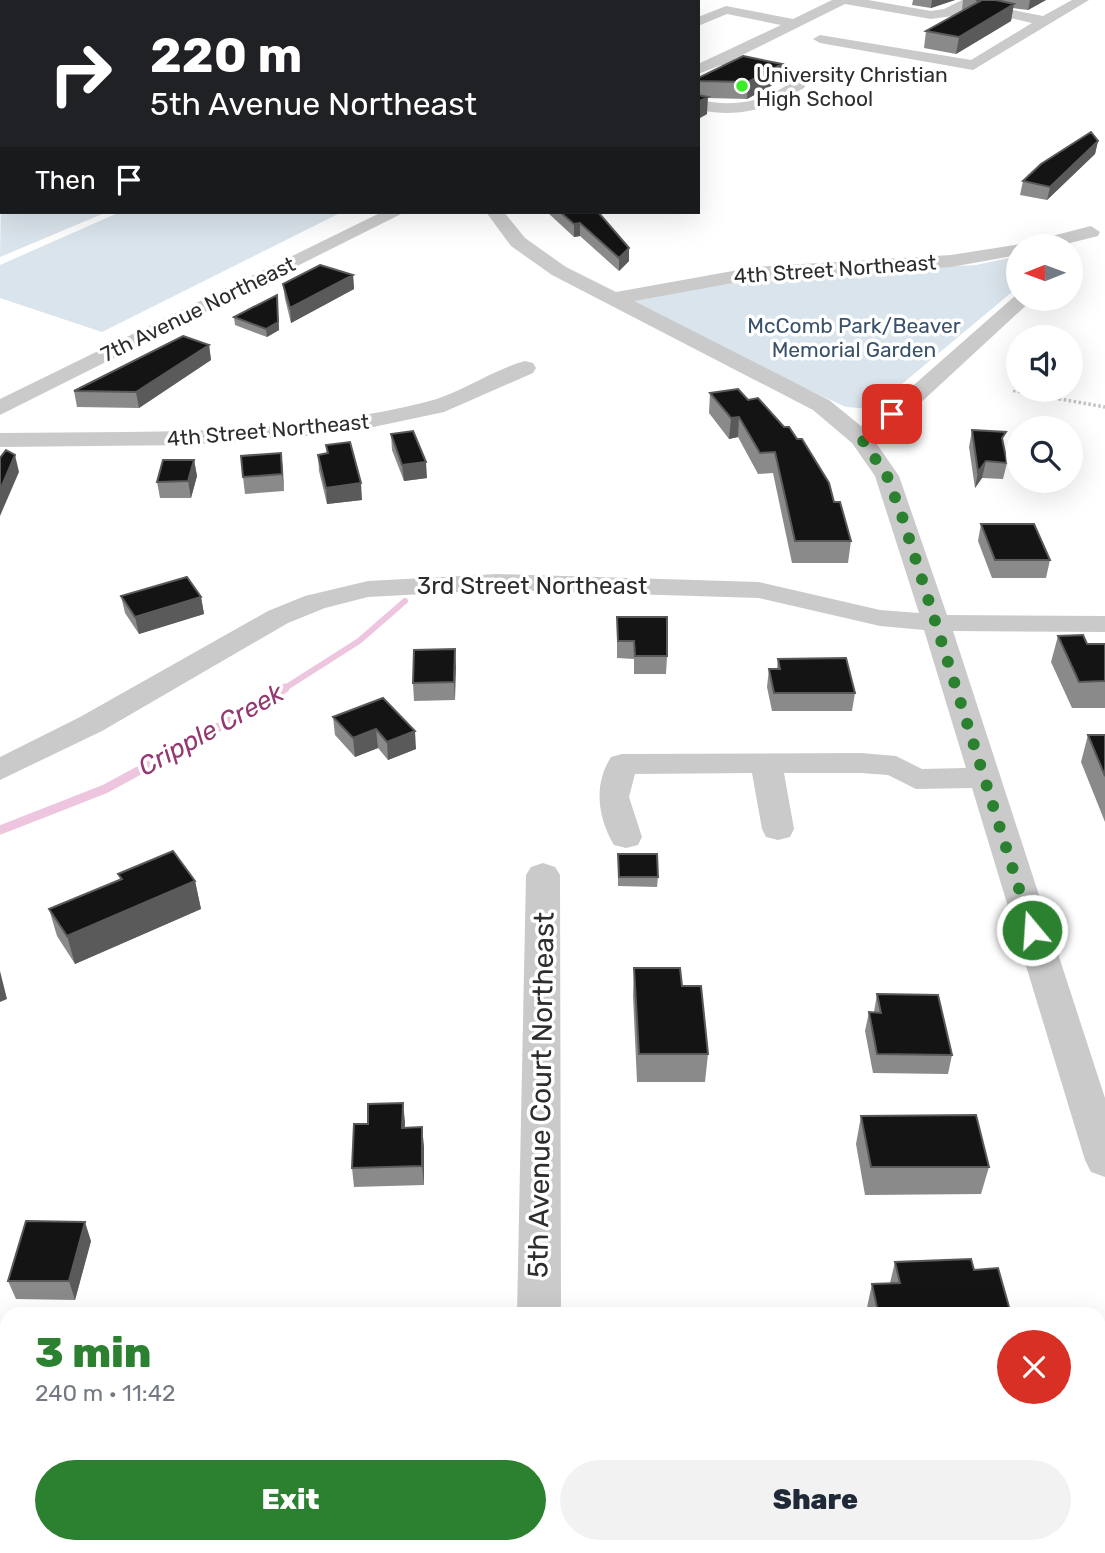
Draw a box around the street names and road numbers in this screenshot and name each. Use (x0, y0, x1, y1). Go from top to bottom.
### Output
street label: 4th Street Northeast (733, 249, 937, 289)
street label: 7th Avenue Northeast (97, 251, 299, 367)
street label: 4th Street Northeast (166, 409, 370, 451)
street label: 3rd Street Northeast (417, 572, 647, 600)
street label: 5th Avenue Court Northeast (521, 912, 561, 1278)

